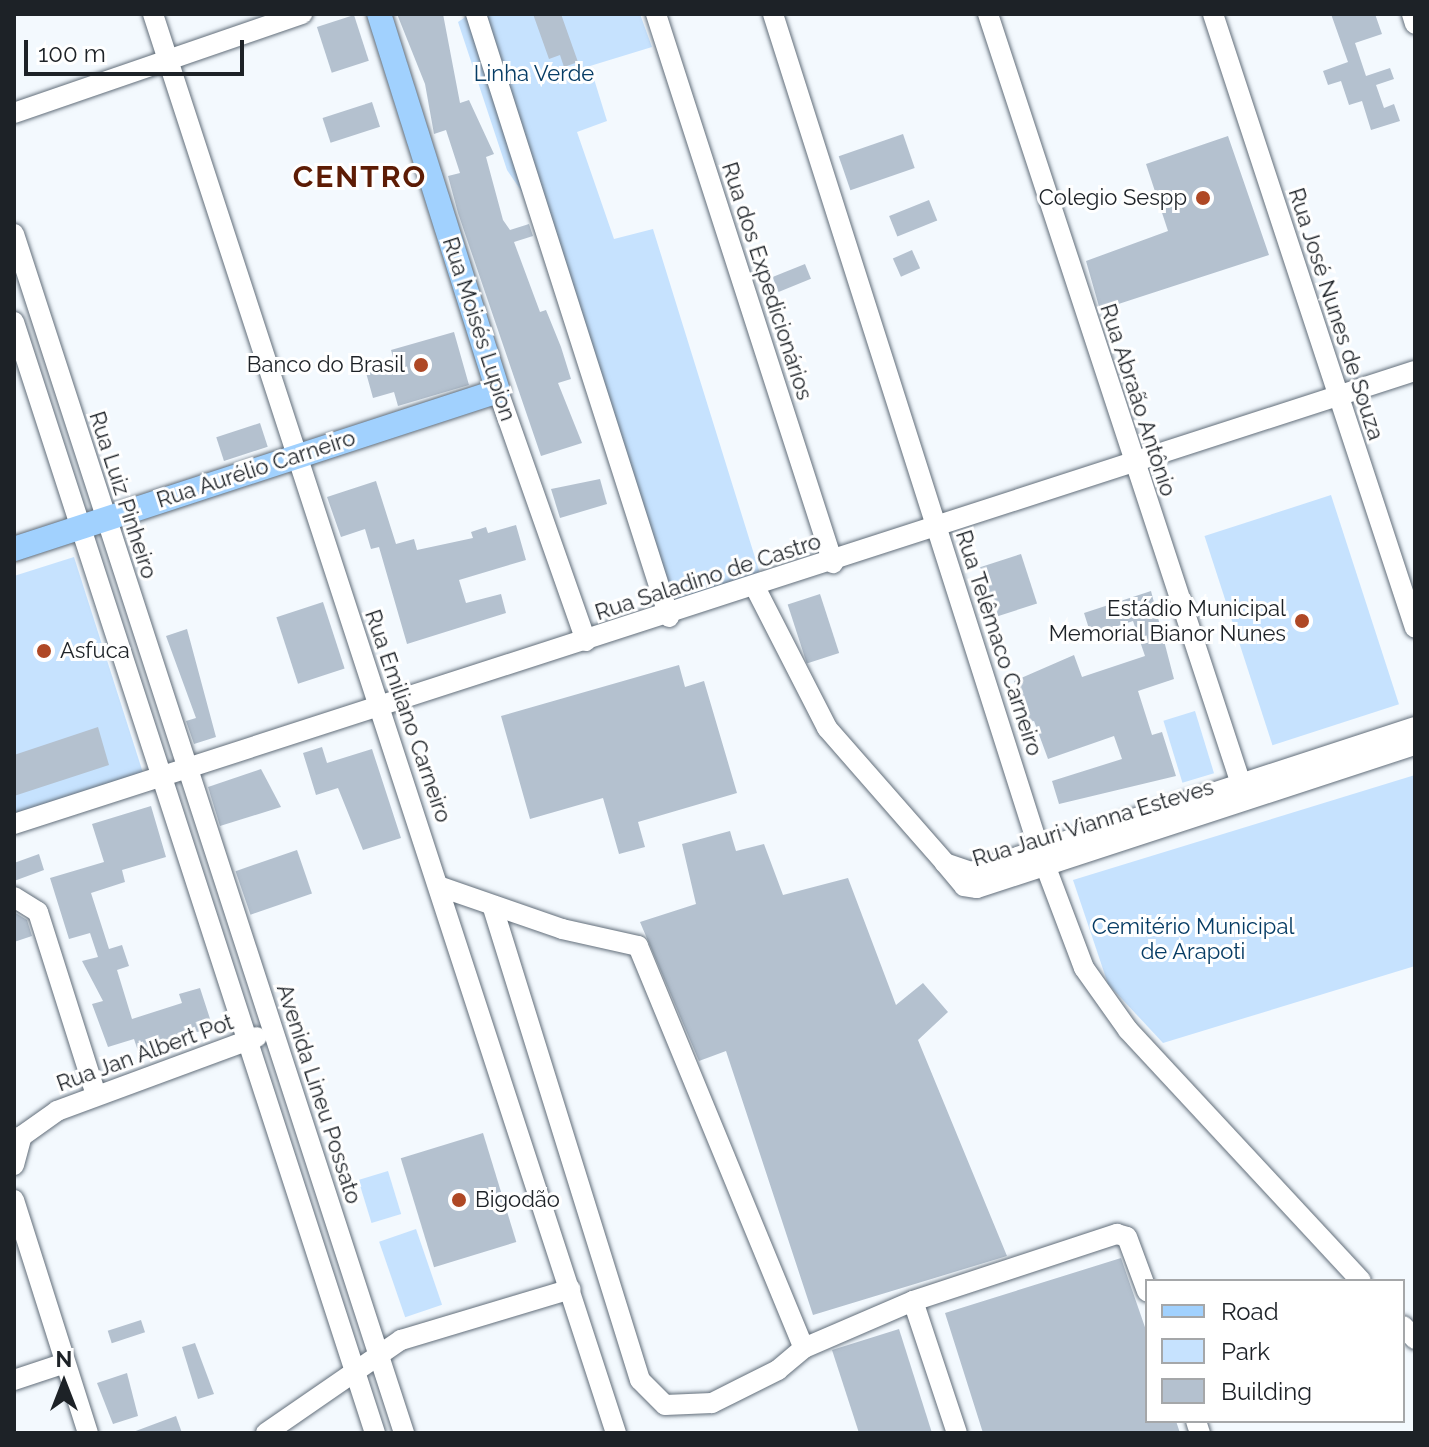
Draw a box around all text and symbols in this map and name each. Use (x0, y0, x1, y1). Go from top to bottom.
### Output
scale bar (28, 24, 248, 74)
text: 100 m (38, 39, 106, 68)
park label: Linha Verde (473, 61, 595, 87)
district label: CENTRO (293, 159, 427, 195)
street label: Rua dos Expedicionários (716, 159, 818, 403)
street label: Rua José Nunes de Souza (1283, 184, 1389, 444)
place label: Colegio Sespp (1039, 185, 1187, 211)
marker: Colegio Sespp (1194, 189, 1212, 207)
street label: Rua Moisés Lupion (437, 234, 521, 424)
street label: Rua Abraão Antônio (1094, 300, 1182, 500)
place label: Banco do Brasil (247, 352, 405, 378)
marker: Banco do Brasil (412, 356, 430, 374)
street label: Rua Luiz Pinheiro (84, 408, 162, 582)
street label: Rua Aurélio Carneiro (153, 424, 359, 514)
street label: Rua Telêmaco Carneiro (950, 527, 1048, 759)
street label: Rua Saladino de Castro (592, 528, 824, 626)
place label: Estádio Municipal Memorial Bianor Nunes (1047, 595, 1286, 646)
street label: Rua Emiliano Carneiro (359, 606, 457, 826)
marker: Estádio Municipal Memorial Bianor Nunes (1293, 612, 1311, 630)
place label: Asfuca (60, 638, 130, 664)
marker: Asfuca (35, 642, 53, 660)
street label: Rua Jauri Vianna Esteves (969, 774, 1217, 872)
park label: Cemitério Municipal de Arapoti (1092, 913, 1294, 964)
street label: Avenida Lineu Possato (271, 981, 367, 1207)
street label: Rua Jan Albert Pot (52, 1009, 238, 1097)
place label: Bigodão (475, 1187, 560, 1213)
marker: Bigodão (450, 1191, 468, 1209)
legend (1145, 1279, 1405, 1423)
text: Road (1221, 1297, 1279, 1326)
text: Park (1221, 1337, 1270, 1366)
north arrow (24, 1343, 104, 1423)
text: N (56, 1346, 72, 1372)
text: Building (1221, 1377, 1312, 1406)

